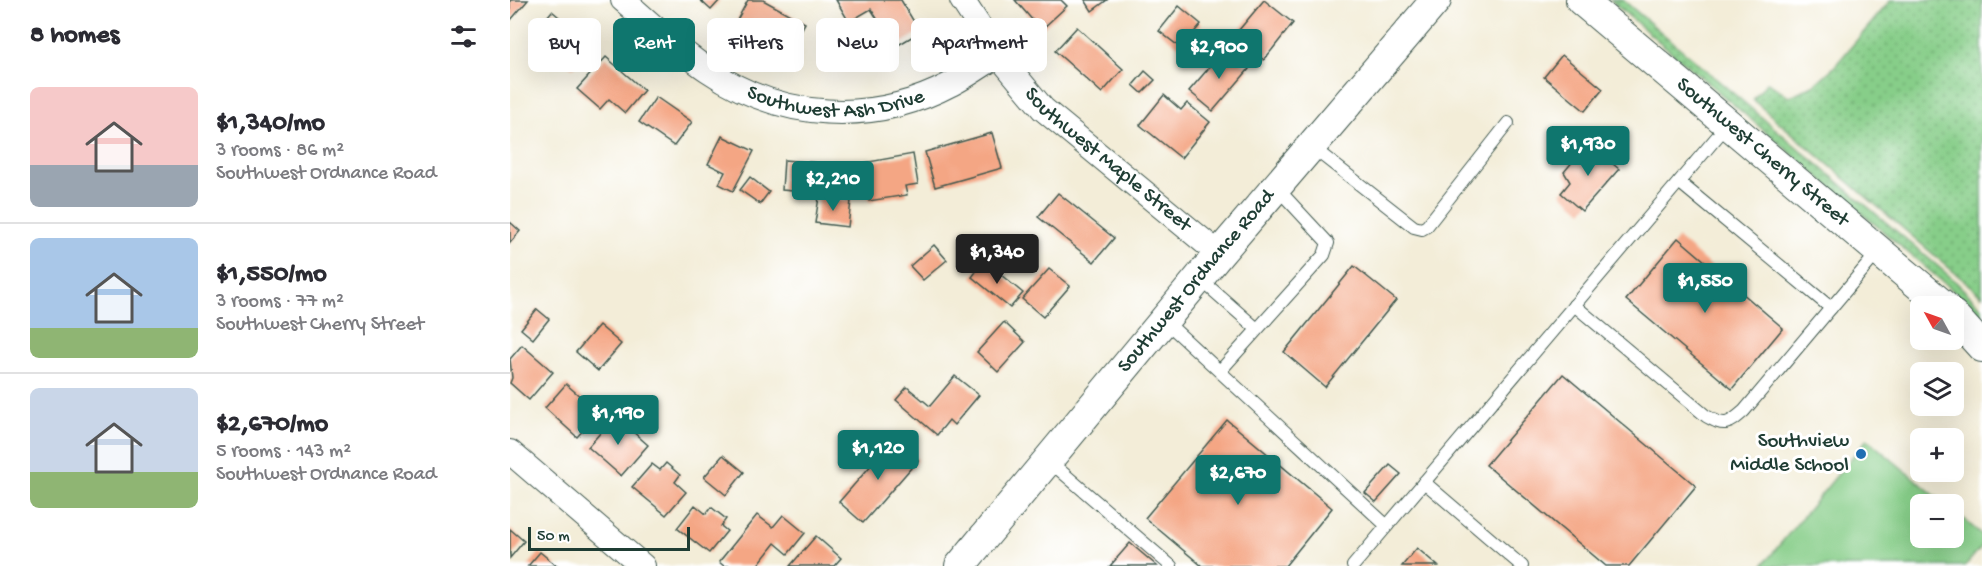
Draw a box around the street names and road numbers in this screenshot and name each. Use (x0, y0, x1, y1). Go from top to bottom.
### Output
street label: Southwest Cherry Street (1671, 73, 1856, 234)
street label: Southwest Ash Drive (743, 81, 929, 125)
street label: Southwest Maple Street (1018, 83, 1198, 240)
street label: Southwest Ordnance Road (1113, 183, 1282, 378)

